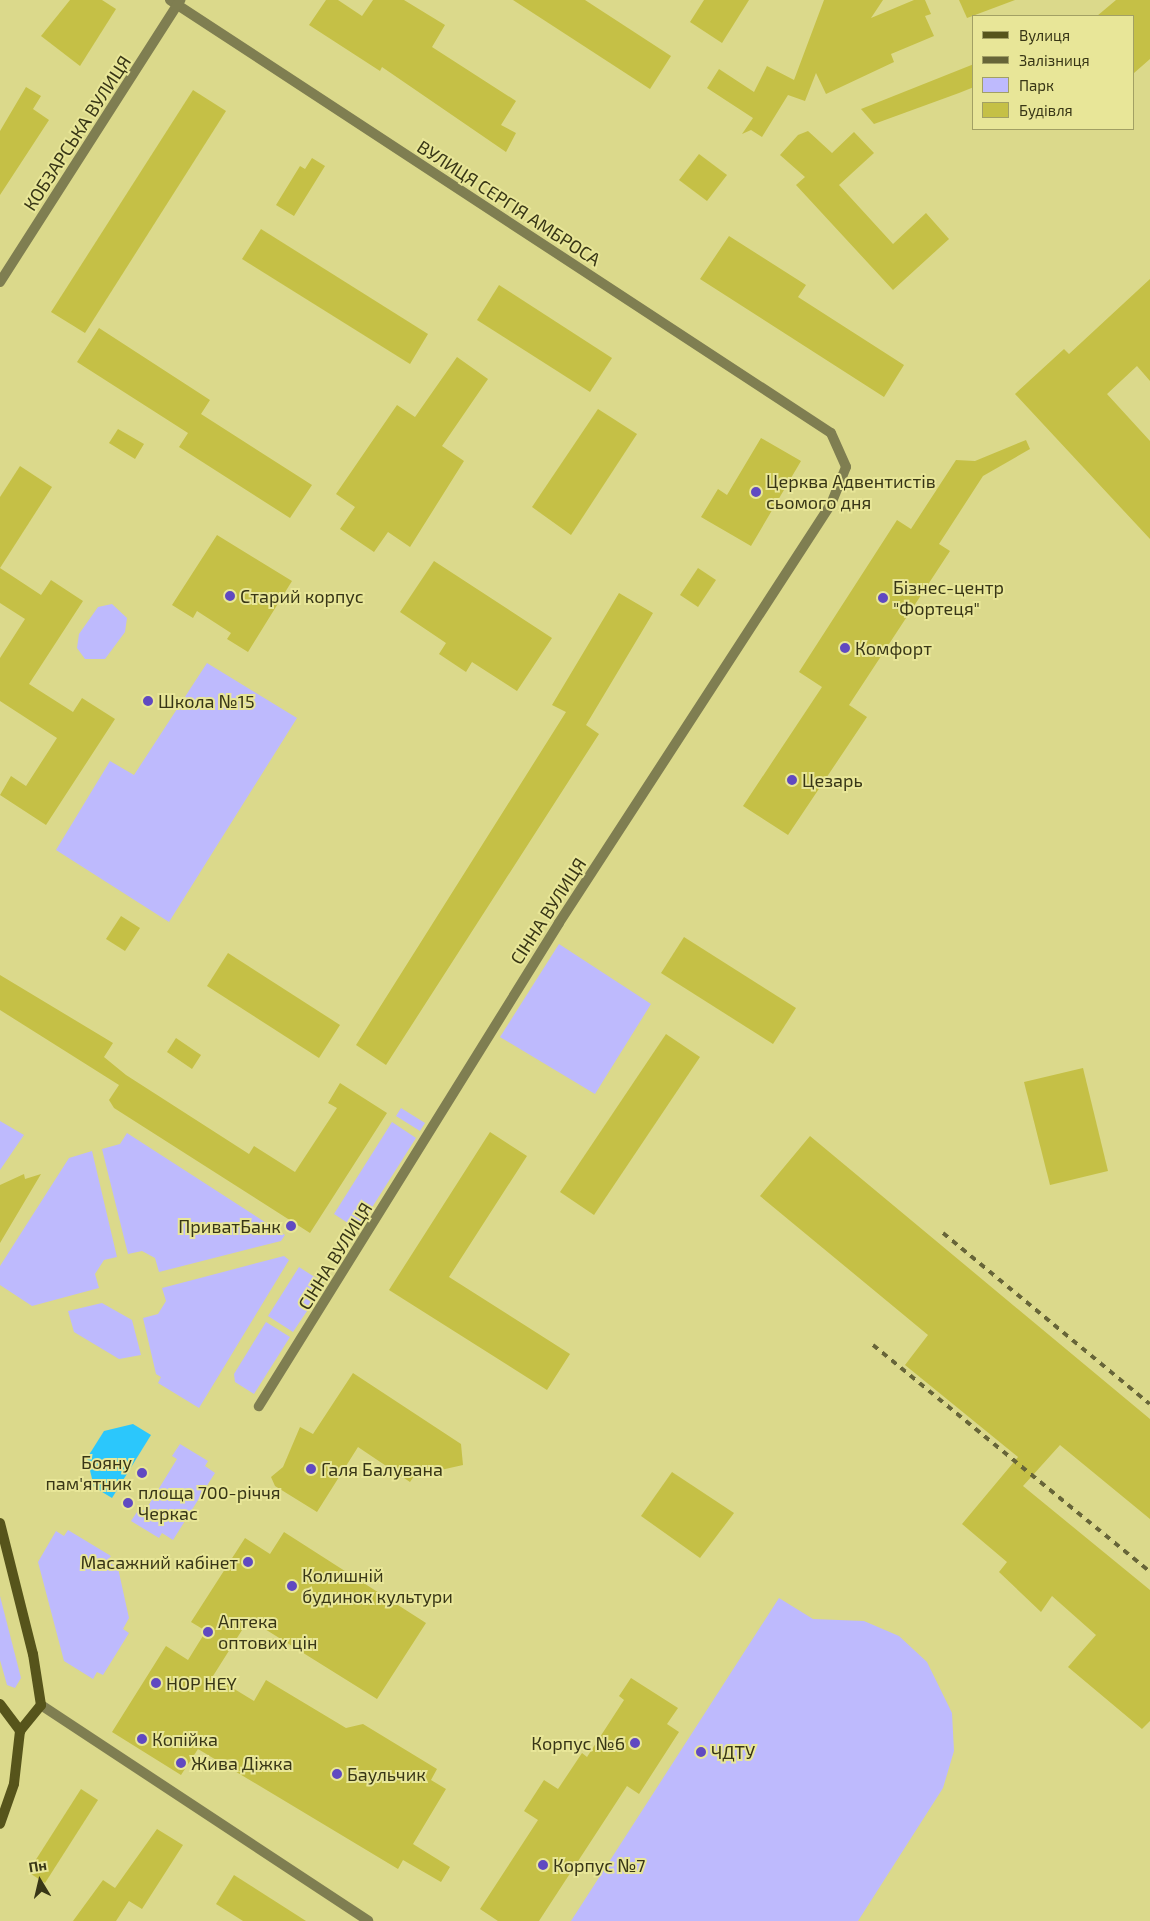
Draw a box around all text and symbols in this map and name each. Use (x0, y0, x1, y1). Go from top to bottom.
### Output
legend (972, 15, 1135, 130)
text: Вулиця (1019, 26, 1070, 44)
text: Залізниця (1019, 51, 1090, 69)
street label: КОБЗАРСЬКА ВУЛИЦЯ (19, 52, 135, 214)
text: Парк (1019, 76, 1054, 94)
text: Будівля (1019, 101, 1073, 119)
street label: ВУЛИЦЯ СЕРГІЯ АМБРОСА (413, 136, 605, 270)
place label: Церква Адвентистів сьомого дня (766, 471, 936, 514)
marker: Церква Адвентистів сьомого дня (750, 486, 762, 498)
place label: Бізнес-центр "Фортеця" (893, 577, 1004, 620)
place label: Старий корпус (240, 585, 364, 607)
marker: Старий корпус (224, 590, 236, 602)
marker: Бізнес-центр "Фортеця" (877, 592, 889, 604)
place label: Комфорт (855, 637, 932, 659)
marker: Комфорт (839, 642, 851, 654)
place label: Школа №15 (158, 690, 255, 712)
marker: Школа №15 (142, 695, 154, 707)
place label: Цезарь (802, 769, 863, 791)
marker: Цезарь (786, 774, 798, 786)
street label: СІННА ВУЛИЦЯ (506, 854, 590, 968)
street label: СІННА ВУЛИЦЯ (293, 1198, 377, 1314)
place label: ПриватБанк (178, 1215, 281, 1237)
marker: ПриватБанк (285, 1220, 297, 1232)
place label: Бояну пам'ятник (45, 1452, 132, 1495)
place label: Галя Балувана (321, 1458, 443, 1480)
marker: Галя Балувана (305, 1463, 317, 1475)
marker: Бояну пам'ятник (136, 1467, 148, 1479)
place label: площа 700-річчя Черкас (138, 1482, 281, 1525)
marker: площа 700-річчя Черкас (122, 1497, 134, 1509)
place label: Масажний кабінет (81, 1551, 238, 1573)
marker: Масажний кабінет (242, 1556, 254, 1568)
place label: Колишній будинок культури (302, 1565, 453, 1608)
marker: Колишній будинок культури (286, 1580, 298, 1592)
place label: Аптека оптових цін (218, 1611, 317, 1654)
marker: Аптека оптових цін (202, 1626, 214, 1638)
place label: HOP HEY (166, 1672, 237, 1694)
marker: HOP HEY (150, 1677, 162, 1689)
place label: Копійка (152, 1728, 218, 1750)
place label: Корпус №6 (531, 1732, 625, 1754)
marker: Копійка (136, 1733, 148, 1745)
marker: Корпус №6 (629, 1737, 641, 1749)
place label: ЧДТУ (711, 1741, 755, 1763)
marker: ЧДТУ (695, 1746, 707, 1758)
place label: Жива Діжка (191, 1752, 293, 1774)
marker: Жива Діжка (175, 1757, 187, 1769)
place label: Баульчик (347, 1763, 426, 1785)
marker: Баульчик (331, 1768, 343, 1780)
place label: Корпус №7 (553, 1854, 646, 1876)
north arrow (15, 1856, 65, 1906)
text: Пн (27, 1856, 48, 1876)
marker: Корпус №7 (537, 1859, 549, 1871)

